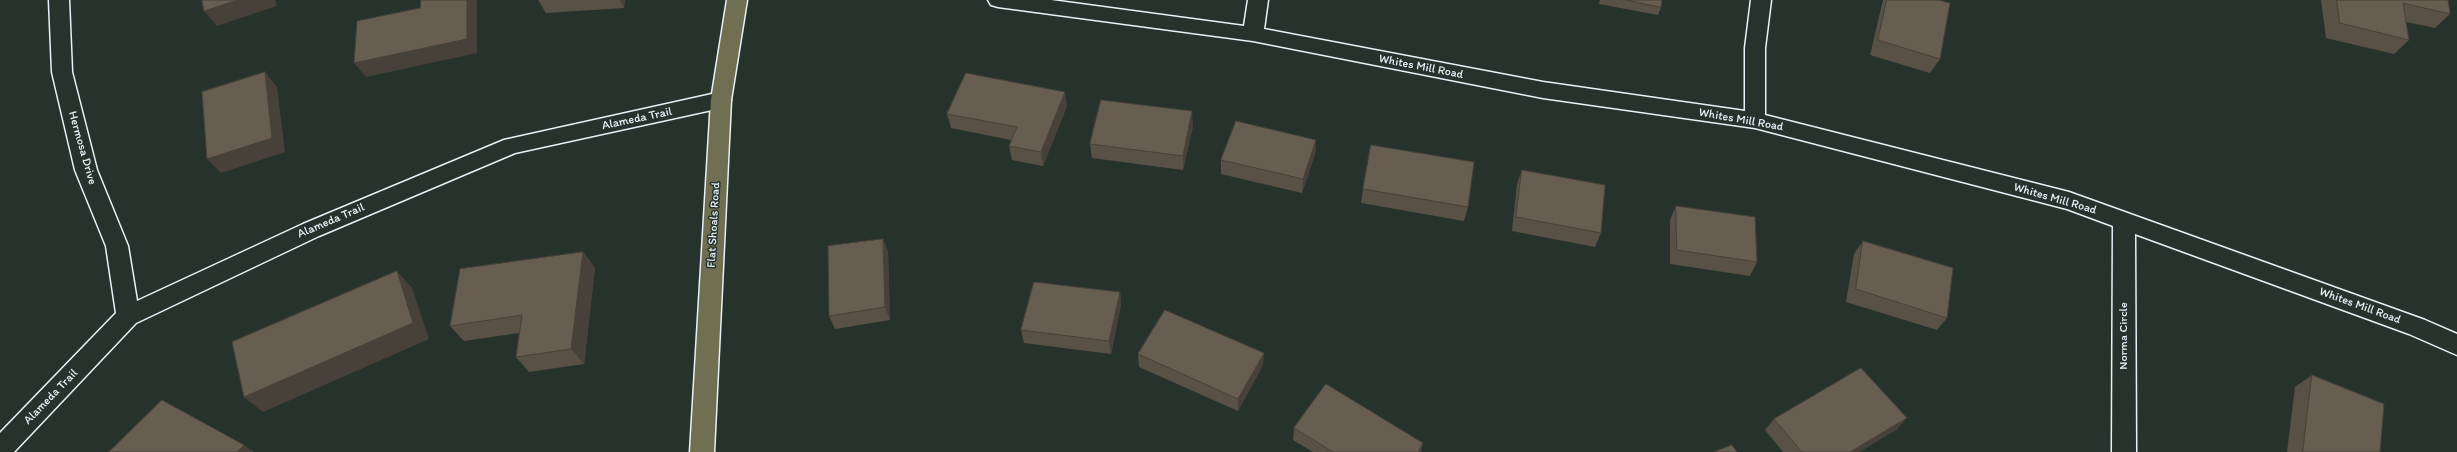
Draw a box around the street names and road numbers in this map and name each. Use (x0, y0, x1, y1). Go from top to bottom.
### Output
street label: Whites Mill Road (1377, 52, 1465, 82)
street label: Alameda Trail (601, 105, 673, 133)
street label: Whites Mill Road (1697, 105, 1785, 135)
street label: Hermosa Drive (65, 110, 99, 186)
street label: Whites Mill Road (2012, 180, 2098, 218)
street label: Flat Shoals Road (705, 182, 723, 268)
street label: Alameda Trail (295, 200, 367, 242)
street label: Whites Mill Road (2317, 285, 2403, 327)
street label: Norma Circle (2117, 302, 2131, 370)
street label: Alameda Trail (21, 366, 81, 428)

